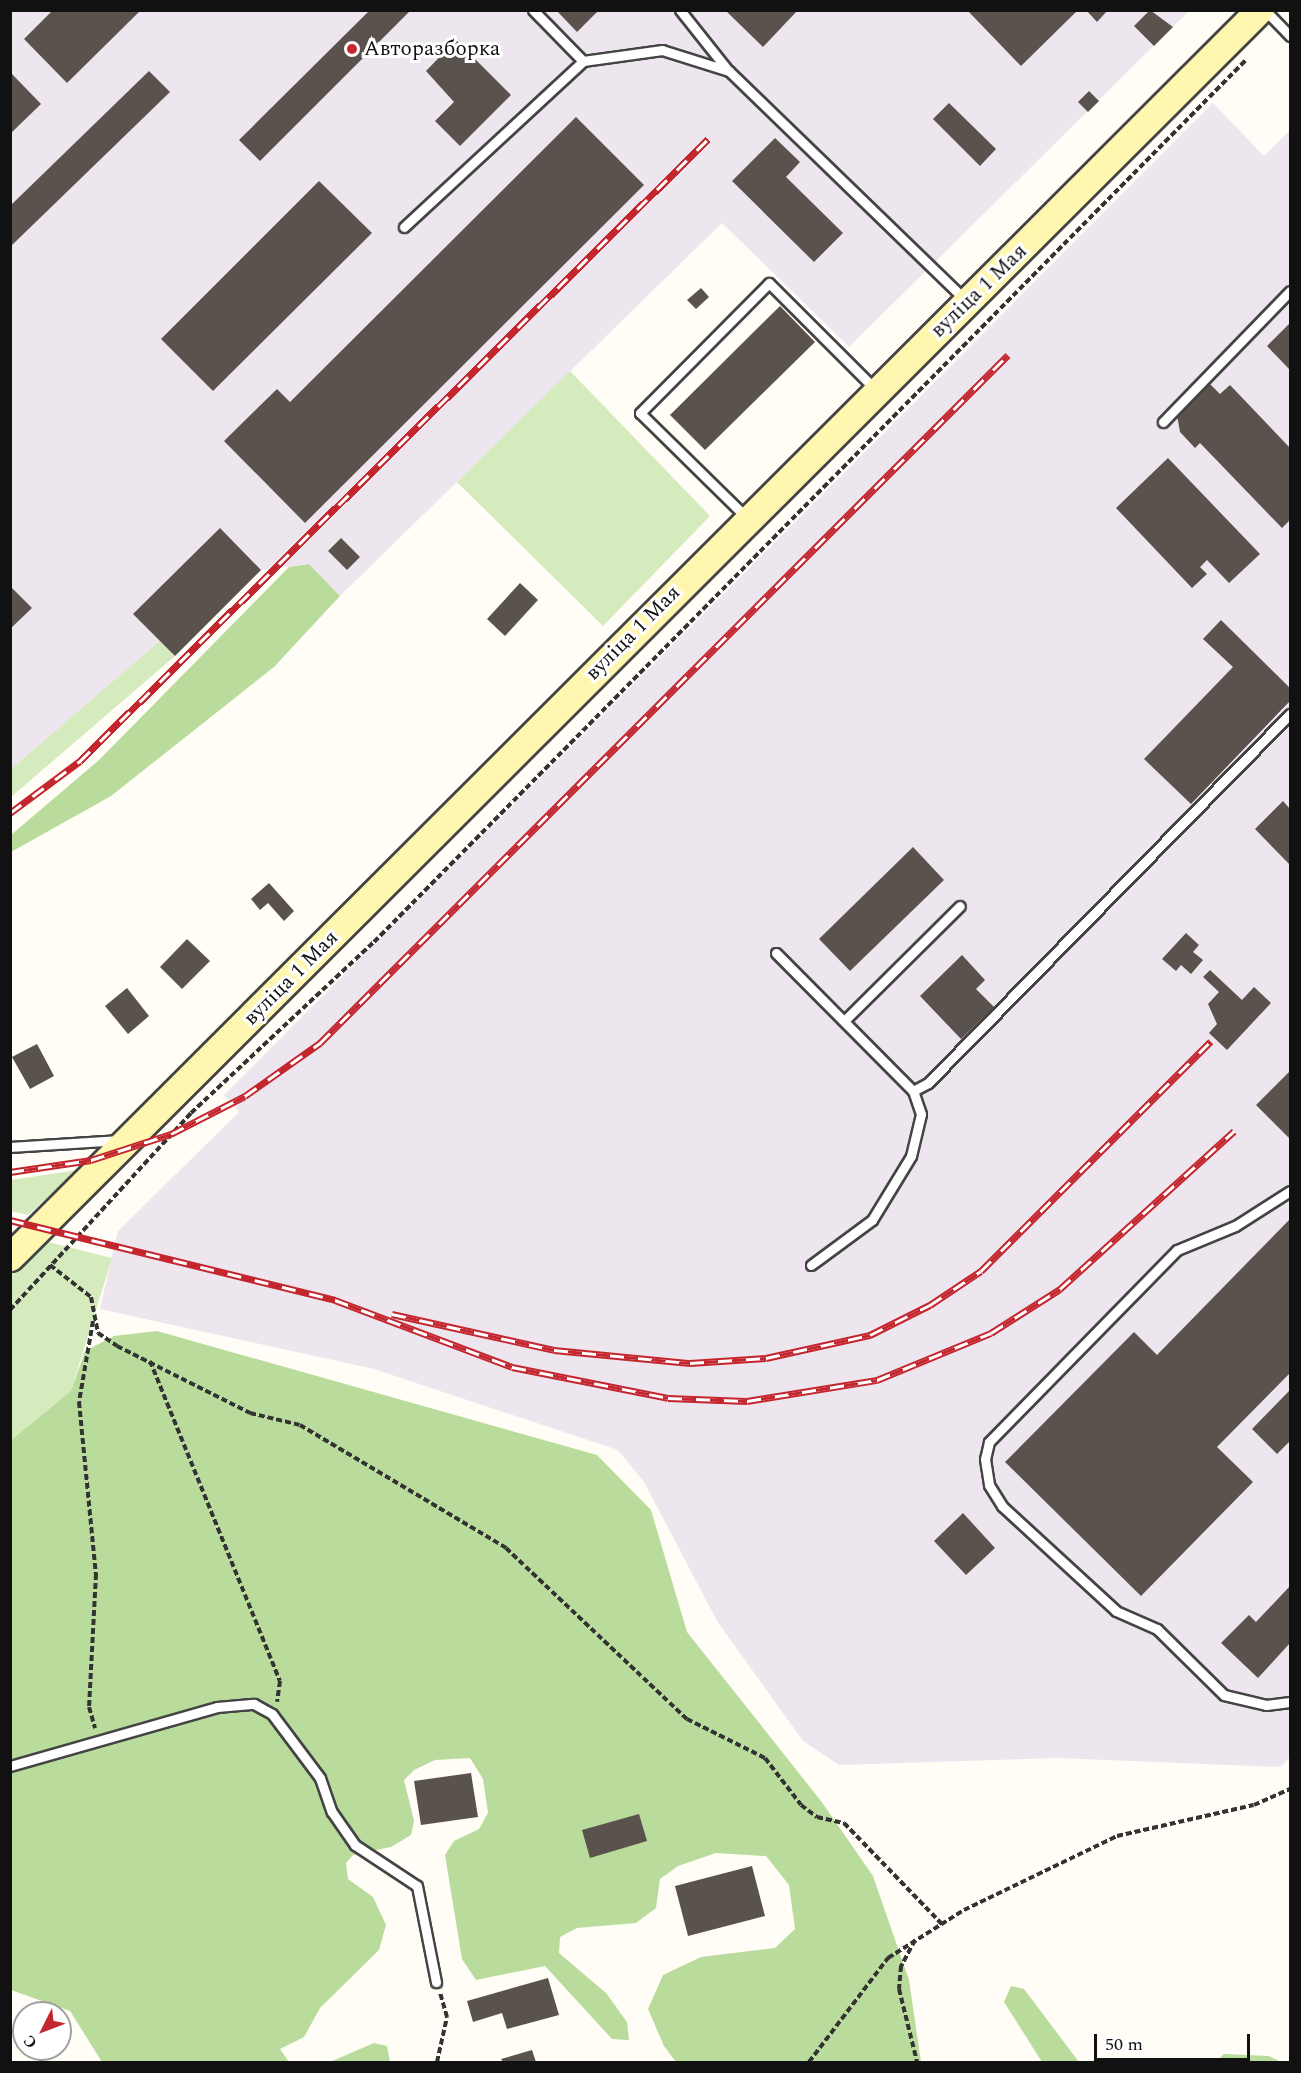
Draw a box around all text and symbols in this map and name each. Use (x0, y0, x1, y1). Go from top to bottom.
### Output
place label: Авторазборка (364, 36, 500, 62)
marker: Авторазборка (345, 42, 359, 56)
street label: вуліца 1 Мая (926, 239, 1032, 343)
street label: вуліца 1 Мая (580, 580, 686, 686)
street label: вуліца 1 Мая (238, 925, 344, 1031)
north arrow (12, 2001, 72, 2061)
scale bar (1097, 2022, 1253, 2060)
text: С (17, 2029, 43, 2054)
text: 50 m (1105, 2031, 1143, 2058)

